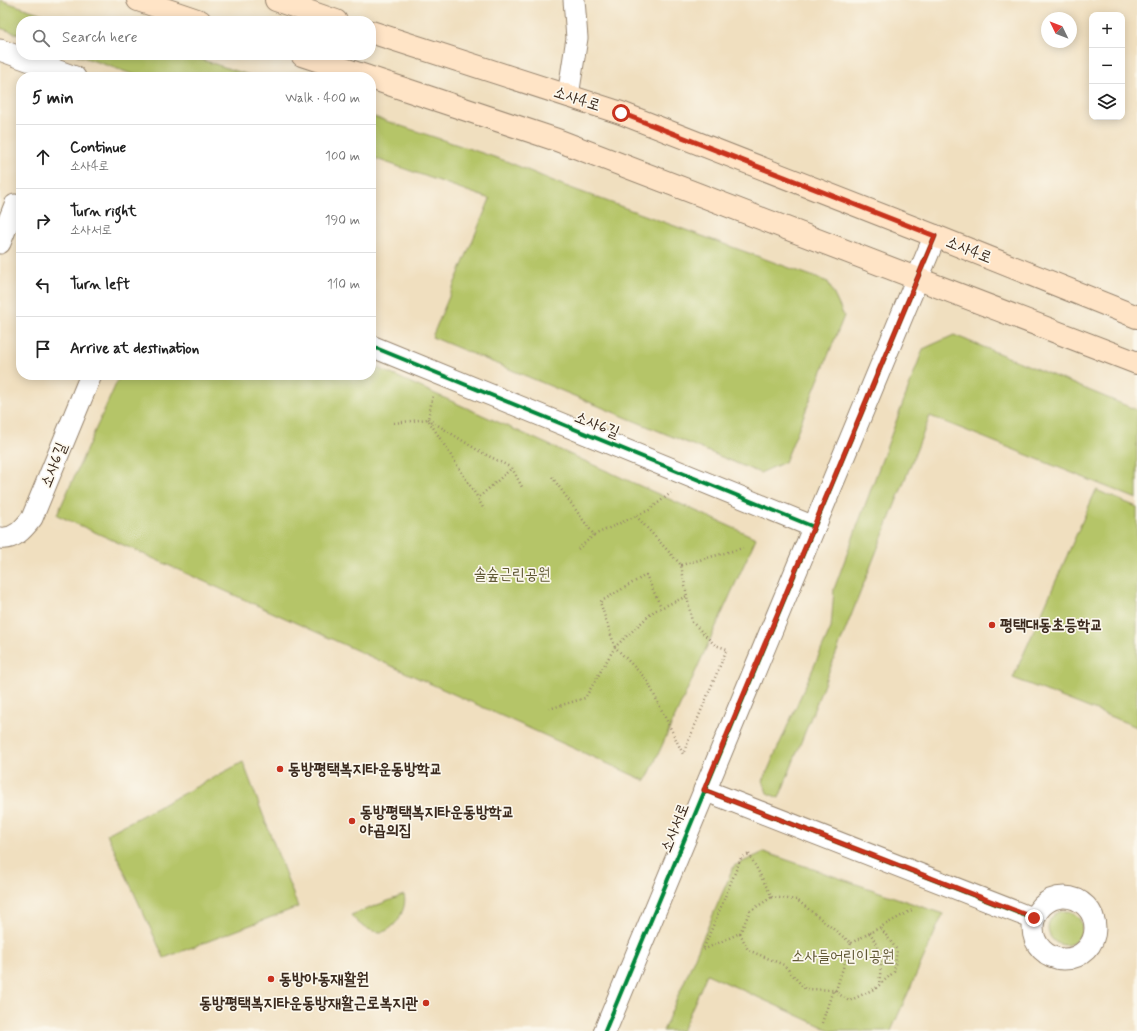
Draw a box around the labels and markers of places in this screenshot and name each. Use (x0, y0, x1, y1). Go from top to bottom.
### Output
place label: 평택대동초등학교 (1000, 615, 1103, 636)
marker: 평택대동초등학교 (987, 620, 997, 630)
place label: 동방평택복지타운동방학교 (288, 759, 443, 780)
marker: 동방평택복지타운동방학교 (275, 764, 285, 774)
place label: 동방평택복지타운동방학교 야곱의집 (359, 802, 515, 841)
marker: 동방평택복지타운동방학교 야곱의집 (347, 816, 357, 826)
place label: 동방아동재활원 (279, 969, 369, 990)
marker: 동방아동재활원 (266, 974, 276, 984)
place label: 동방평택복지타운동방재활근로복지관 (199, 993, 418, 1014)
marker: 동방평택복지타운동방재활근로복지관 (421, 998, 431, 1008)

